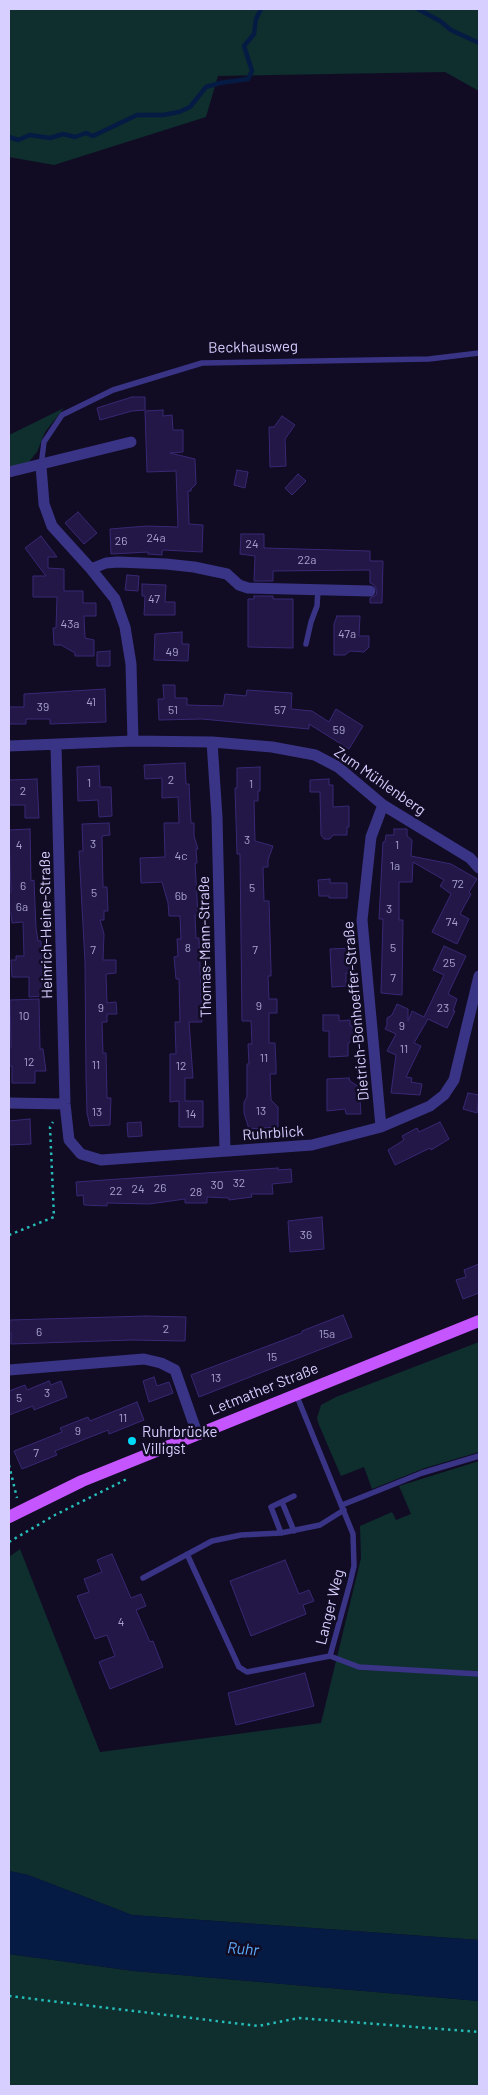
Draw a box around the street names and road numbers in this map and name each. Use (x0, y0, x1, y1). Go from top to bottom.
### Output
street label: Beckhausweg (208, 337, 298, 357)
street label: Zum Mühlenberg (331, 743, 429, 819)
street label: Heinrich-Heine-Straße (36, 851, 56, 999)
street label: Thomas-Mann-Straße (195, 876, 215, 1018)
street label: Dietrich-Bonhoeffer-Straße (339, 921, 373, 1101)
street label: Ruhrblick (242, 1122, 304, 1144)
street label: Letmather Straße (207, 1359, 321, 1419)
street label: Langer Weg (312, 1567, 348, 1647)

